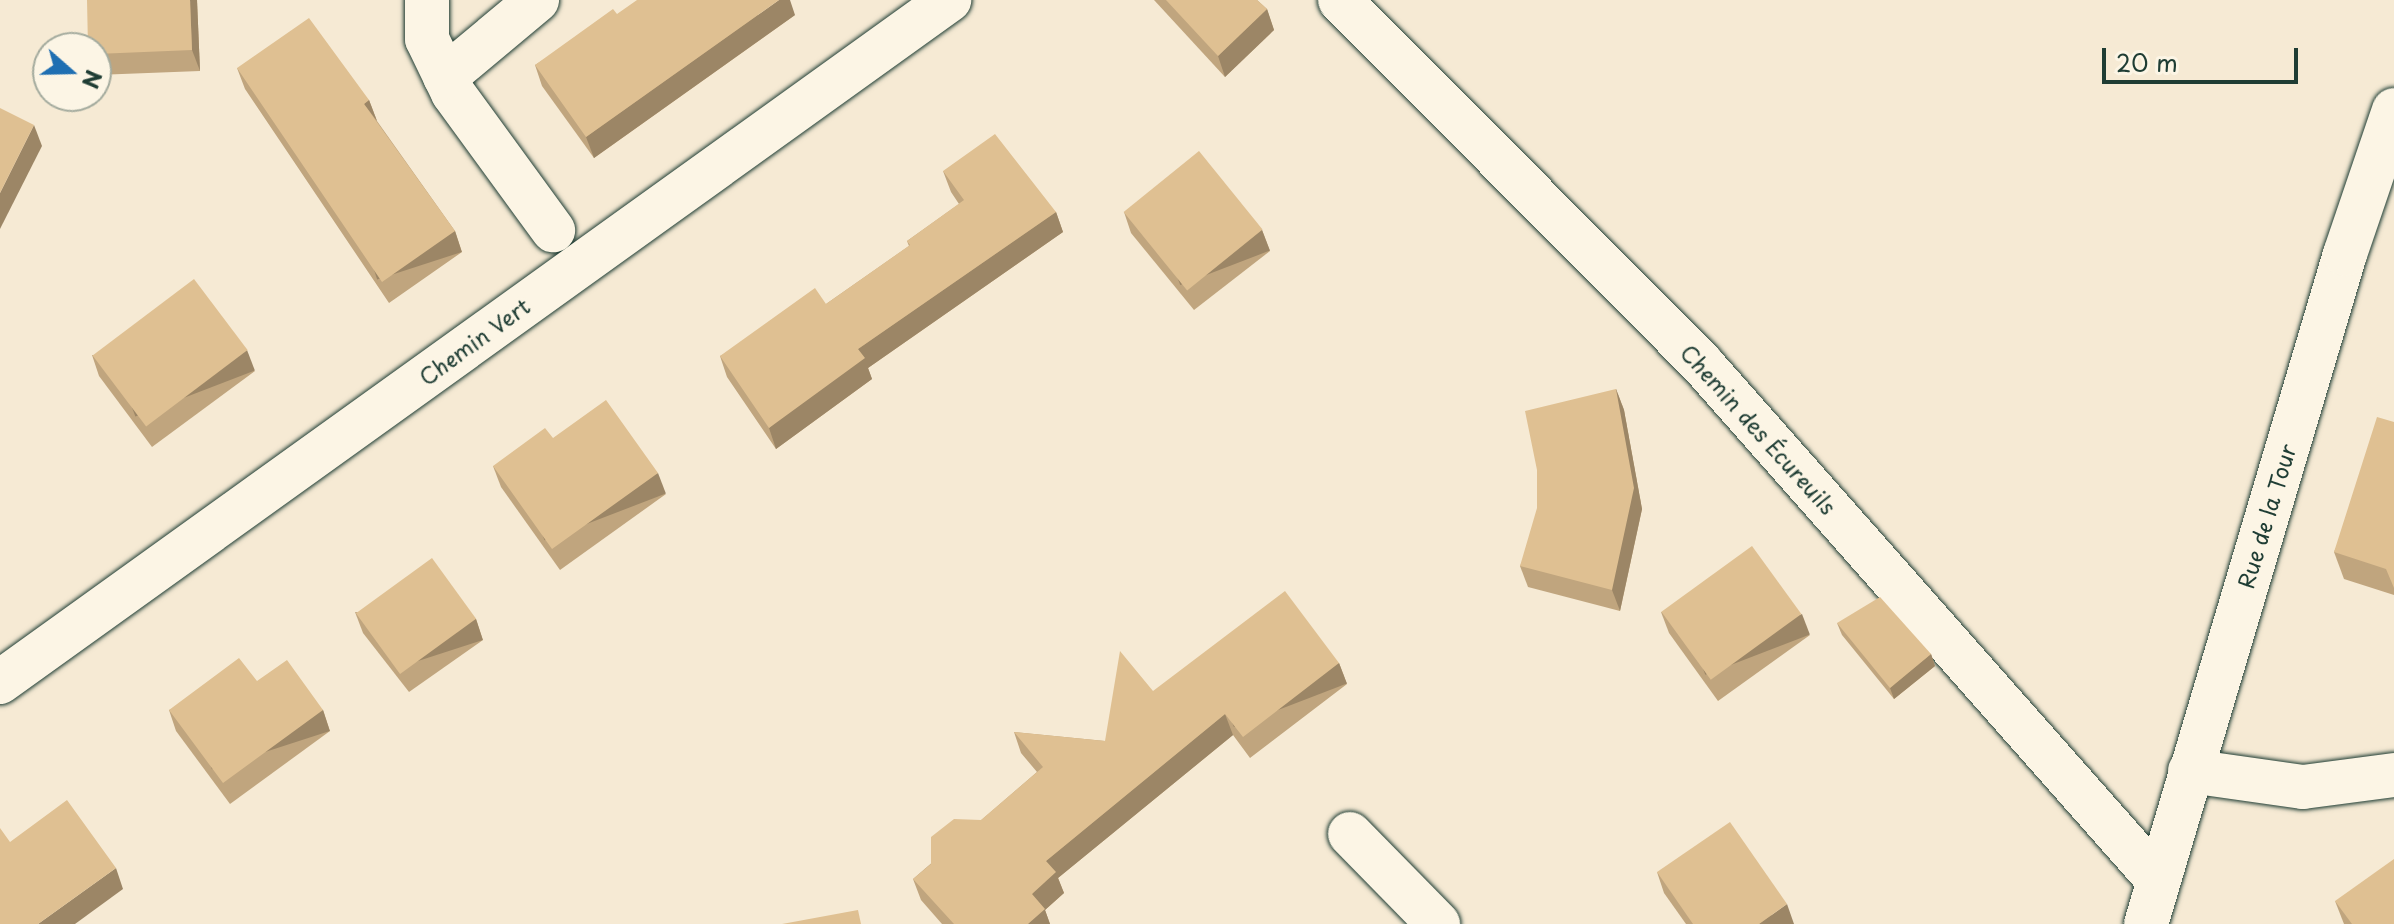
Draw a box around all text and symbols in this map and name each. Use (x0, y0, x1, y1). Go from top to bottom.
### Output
north arrow (32, 32, 112, 112)
scale bar (2106, 32, 2302, 82)
text: 20 m (2116, 44, 2178, 80)
text: N (75, 66, 112, 94)
street label: Chemin Vert (413, 292, 535, 390)
street label: Chemin des Écureuils (1676, 338, 1842, 520)
street label: Rue de la Tour (2231, 439, 2301, 593)

